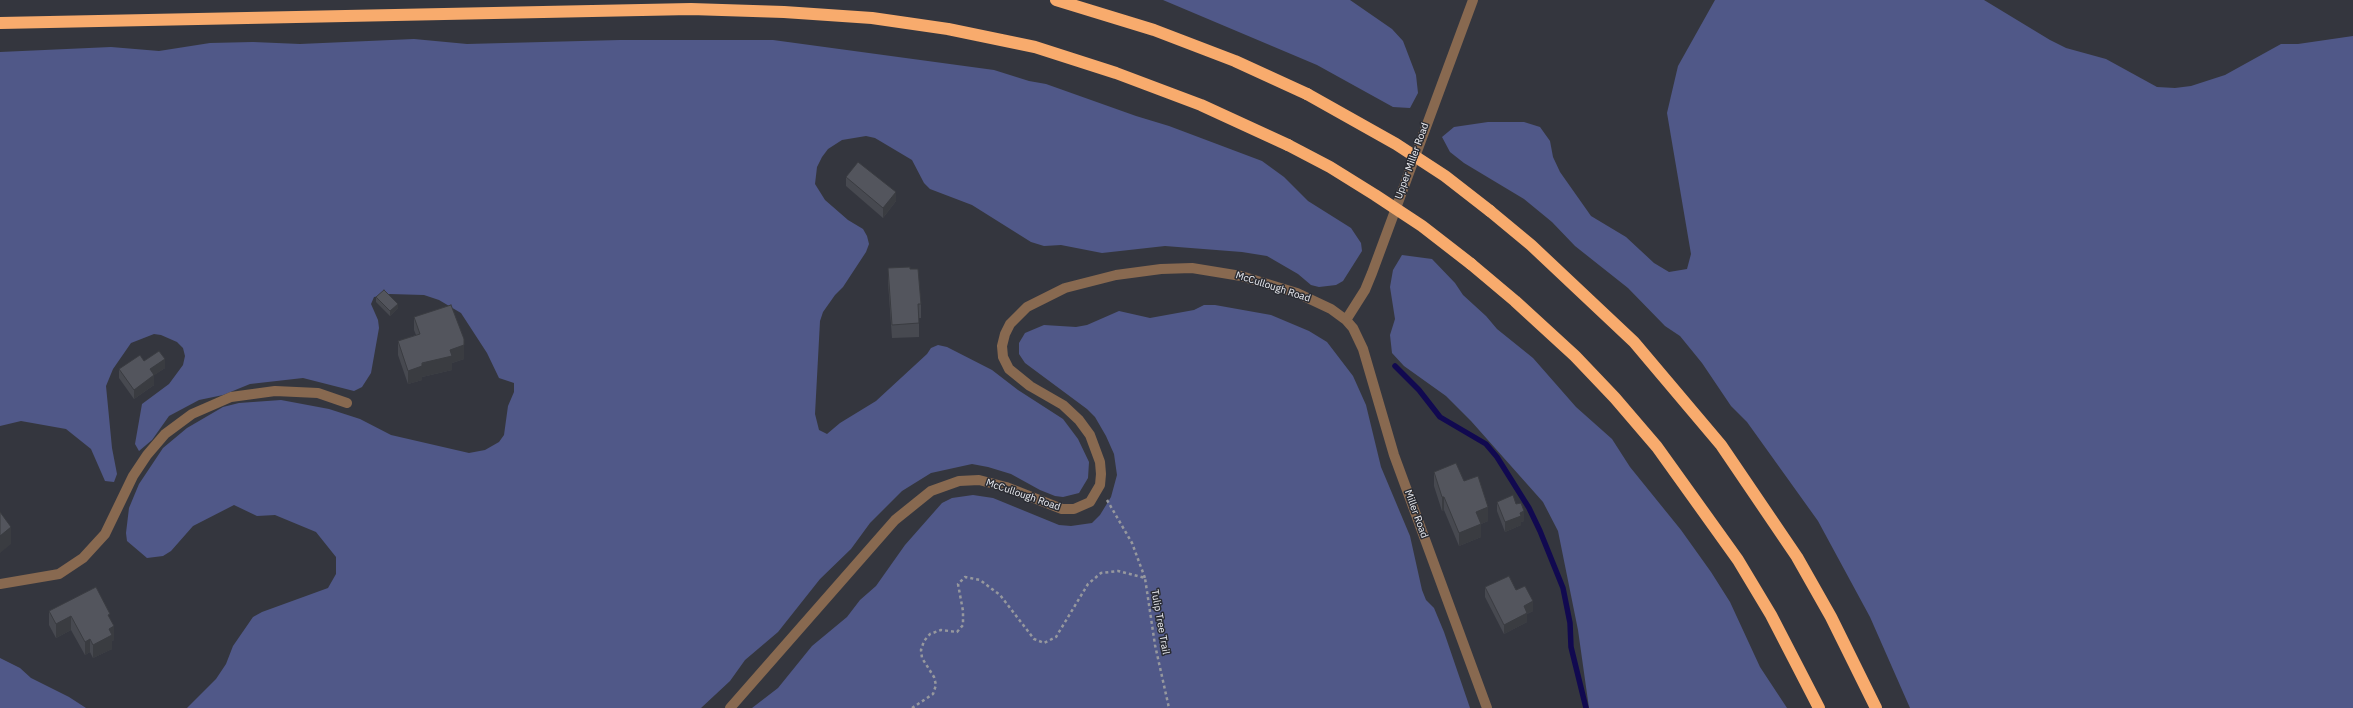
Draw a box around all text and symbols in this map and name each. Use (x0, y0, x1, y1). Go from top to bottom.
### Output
street label: Upper Miller Road (1393, 121, 1431, 201)
street label: McCullough Road (1234, 269, 1312, 305)
street label: McCullough Road (984, 477, 1062, 513)
street label: Miller Road (1402, 488, 1430, 540)
street label: Tulip Tree Trail (1148, 588, 1172, 656)

